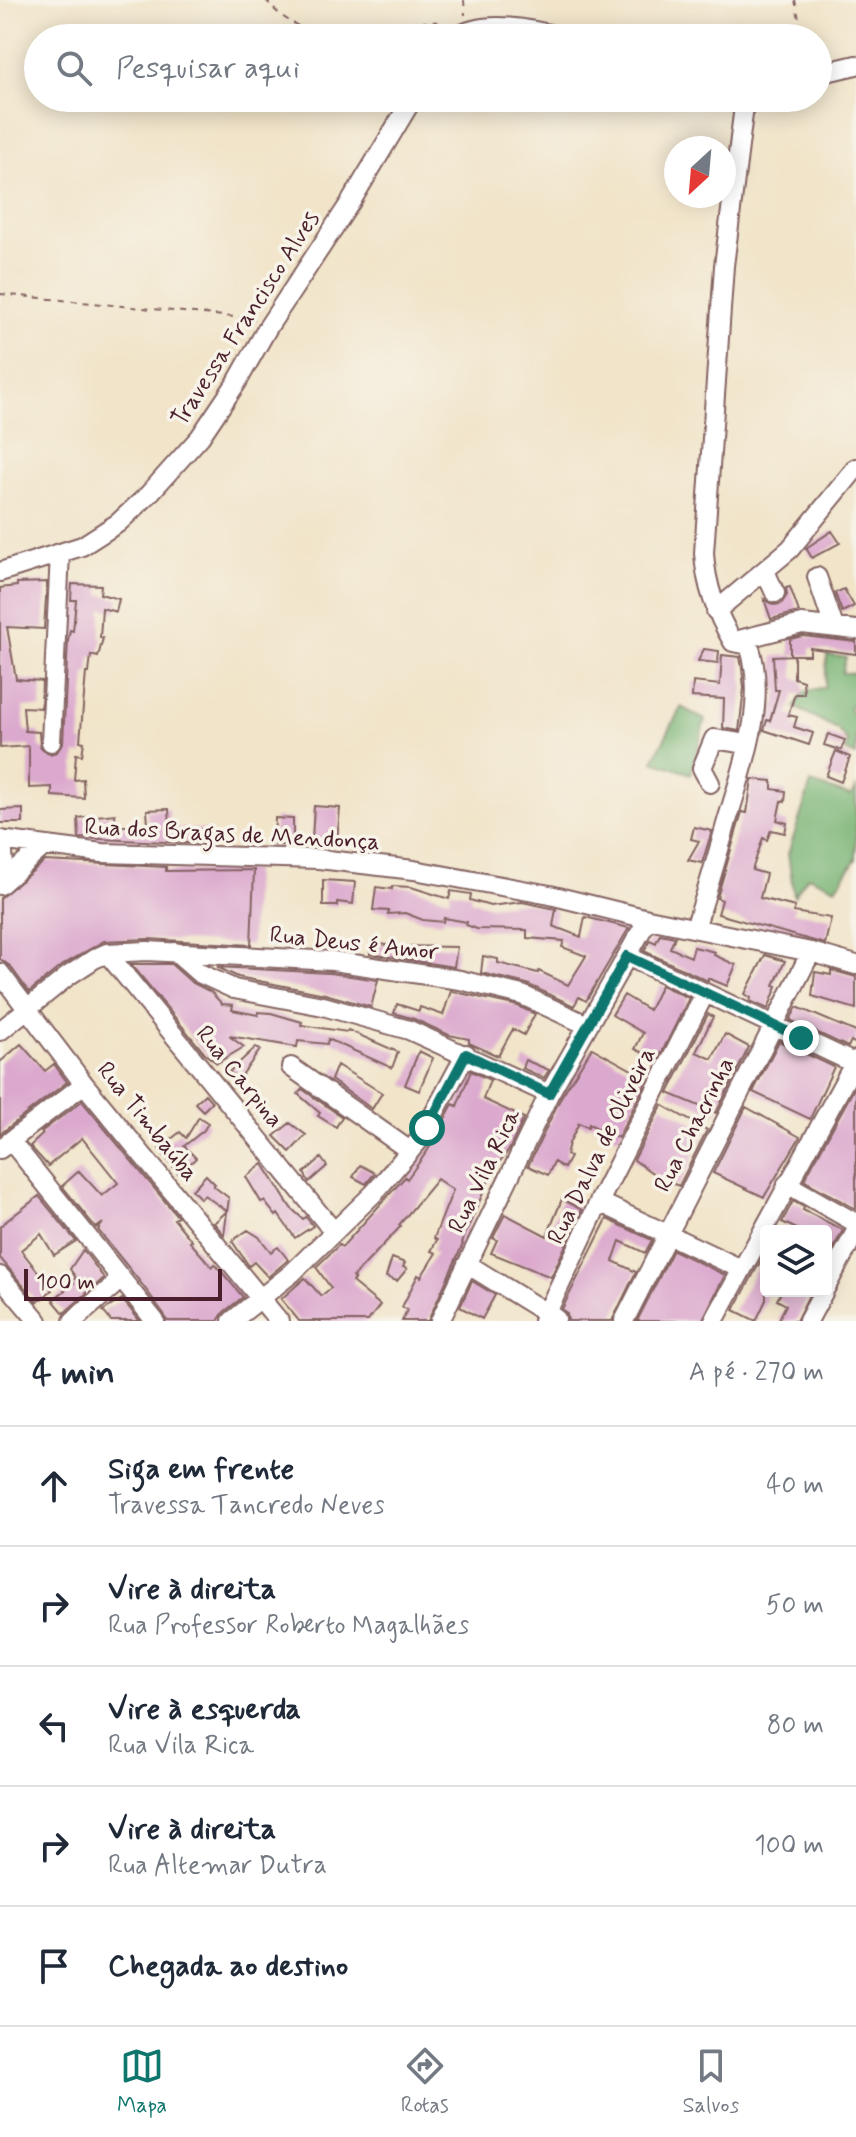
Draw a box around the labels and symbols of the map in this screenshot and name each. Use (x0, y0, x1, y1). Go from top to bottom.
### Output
north arrow (664, 136, 736, 208)
street label: Travessa Francisco Alves (165, 205, 327, 433)
street label: Rua dos Bragas de Mendonça (83, 812, 381, 861)
street label: Rua Deus é Amor (268, 920, 440, 968)
street label: Rua Carpina (188, 1019, 290, 1135)
route end (783, 1020, 819, 1056)
street label: Rua Dalva de Oliveira (541, 1042, 663, 1250)
street label: Rua Chacrinha (648, 1052, 742, 1198)
street label: Rua Timbaúba (89, 1056, 205, 1188)
street label: Rua Vila Rica (442, 1103, 529, 1238)
route start (409, 1110, 445, 1146)
scale bar (24, 1265, 222, 1301)

